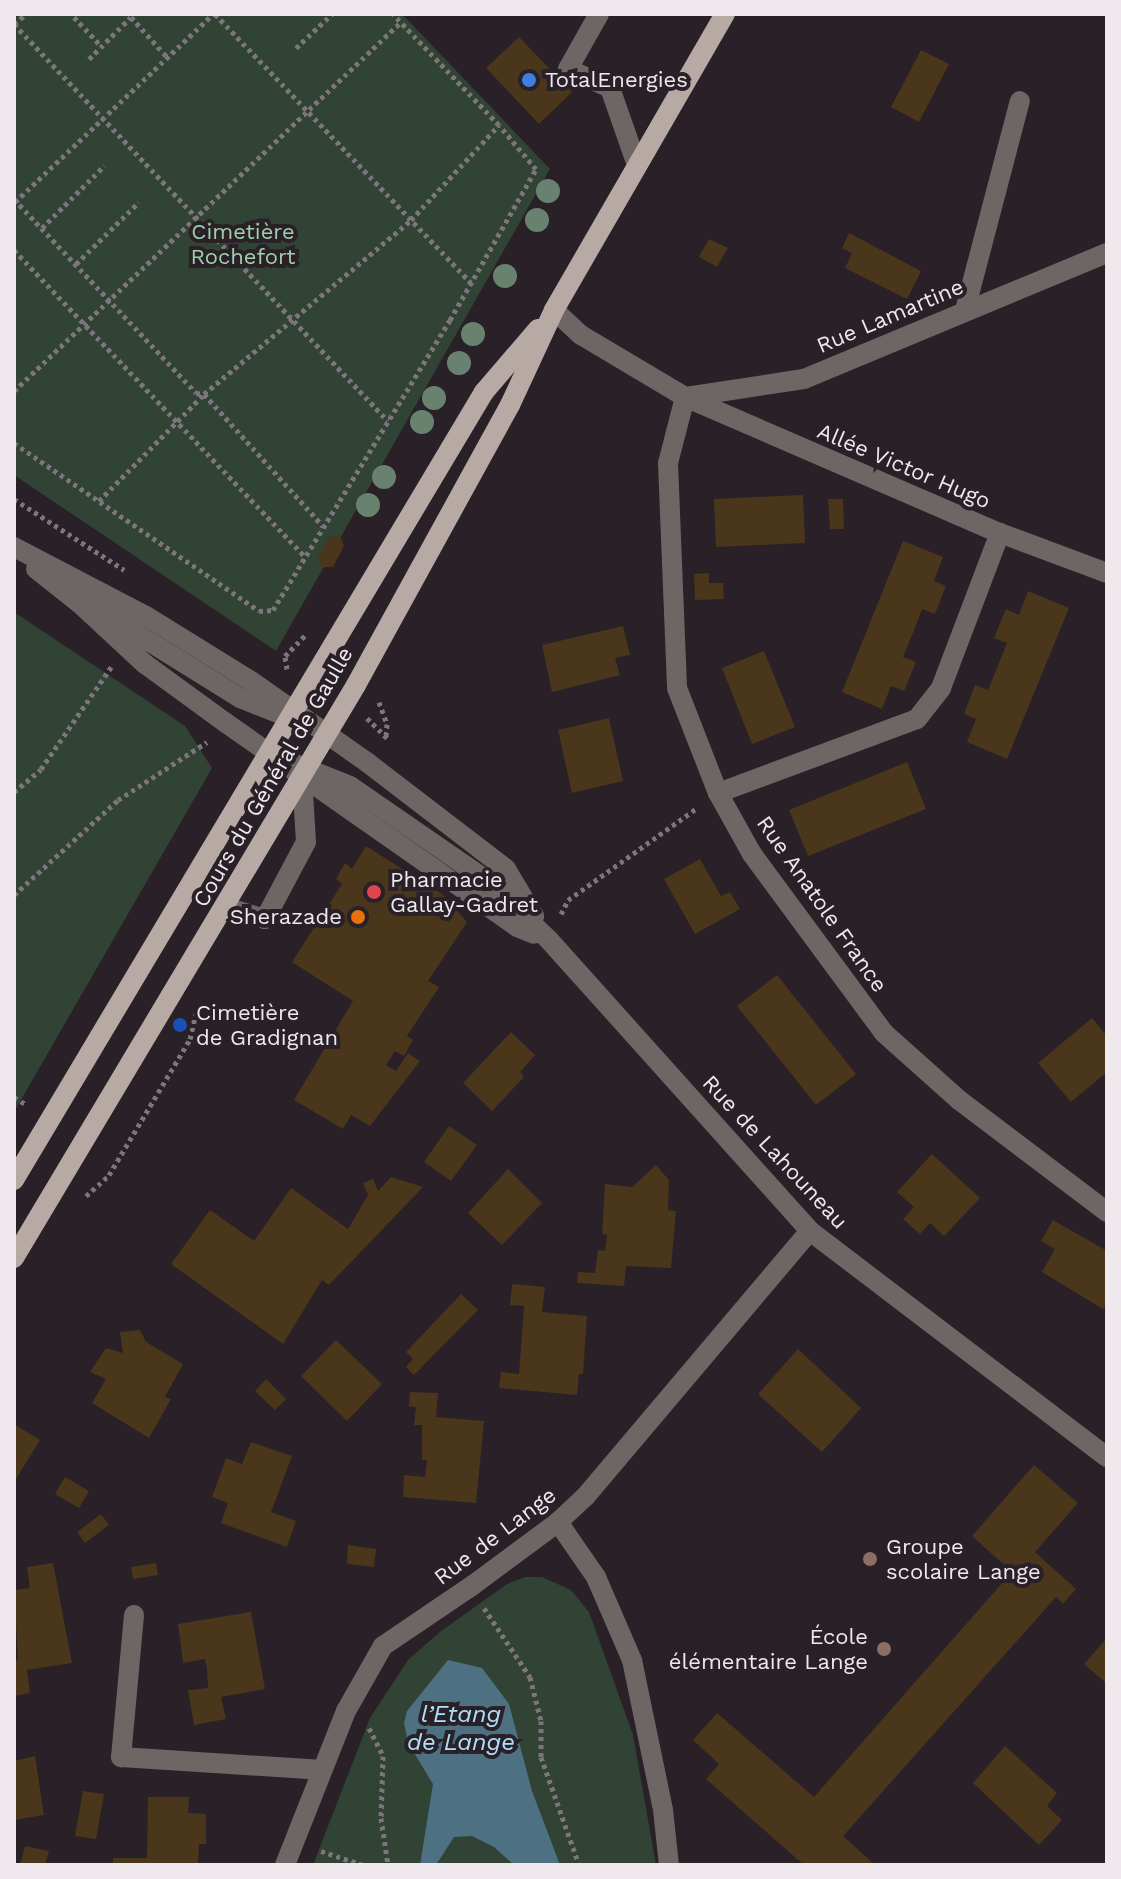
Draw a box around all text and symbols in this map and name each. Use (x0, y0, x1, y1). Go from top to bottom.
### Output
place label: TotalEnergies (545, 67, 688, 93)
marker: TotalEnergies (520, 71, 538, 89)
park label: Cimetière Rochefort (190, 218, 296, 270)
street label: Rue Lamartine (813, 273, 967, 359)
street label: Allée Victor Hugo (813, 417, 995, 515)
street label: Cours du Général de Gaulle (187, 642, 359, 912)
street label: Rue Anatole France (751, 810, 893, 998)
place label: Pharmacie Gallay-Gadret (390, 866, 538, 918)
marker: Pharmacie Gallay-Gadret (365, 883, 383, 901)
place label: Sherazade (230, 904, 342, 930)
marker: Sherazade (349, 908, 367, 926)
place label: Cimetière de Gradignan (196, 999, 338, 1050)
marker: Cimetière de Gradignan (171, 1016, 189, 1034)
street label: Rue de Lahouneau (697, 1070, 853, 1234)
street label: Rue de Lange (429, 1482, 561, 1590)
place label: Groupe scolaire Lange (886, 1533, 1041, 1584)
marker: Groupe scolaire Lange (861, 1550, 879, 1568)
place label: École élémentaire Lange (669, 1623, 868, 1674)
marker: École élémentaire Lange (875, 1640, 893, 1658)
water label: l’Etang de Lange (407, 1701, 515, 1757)

